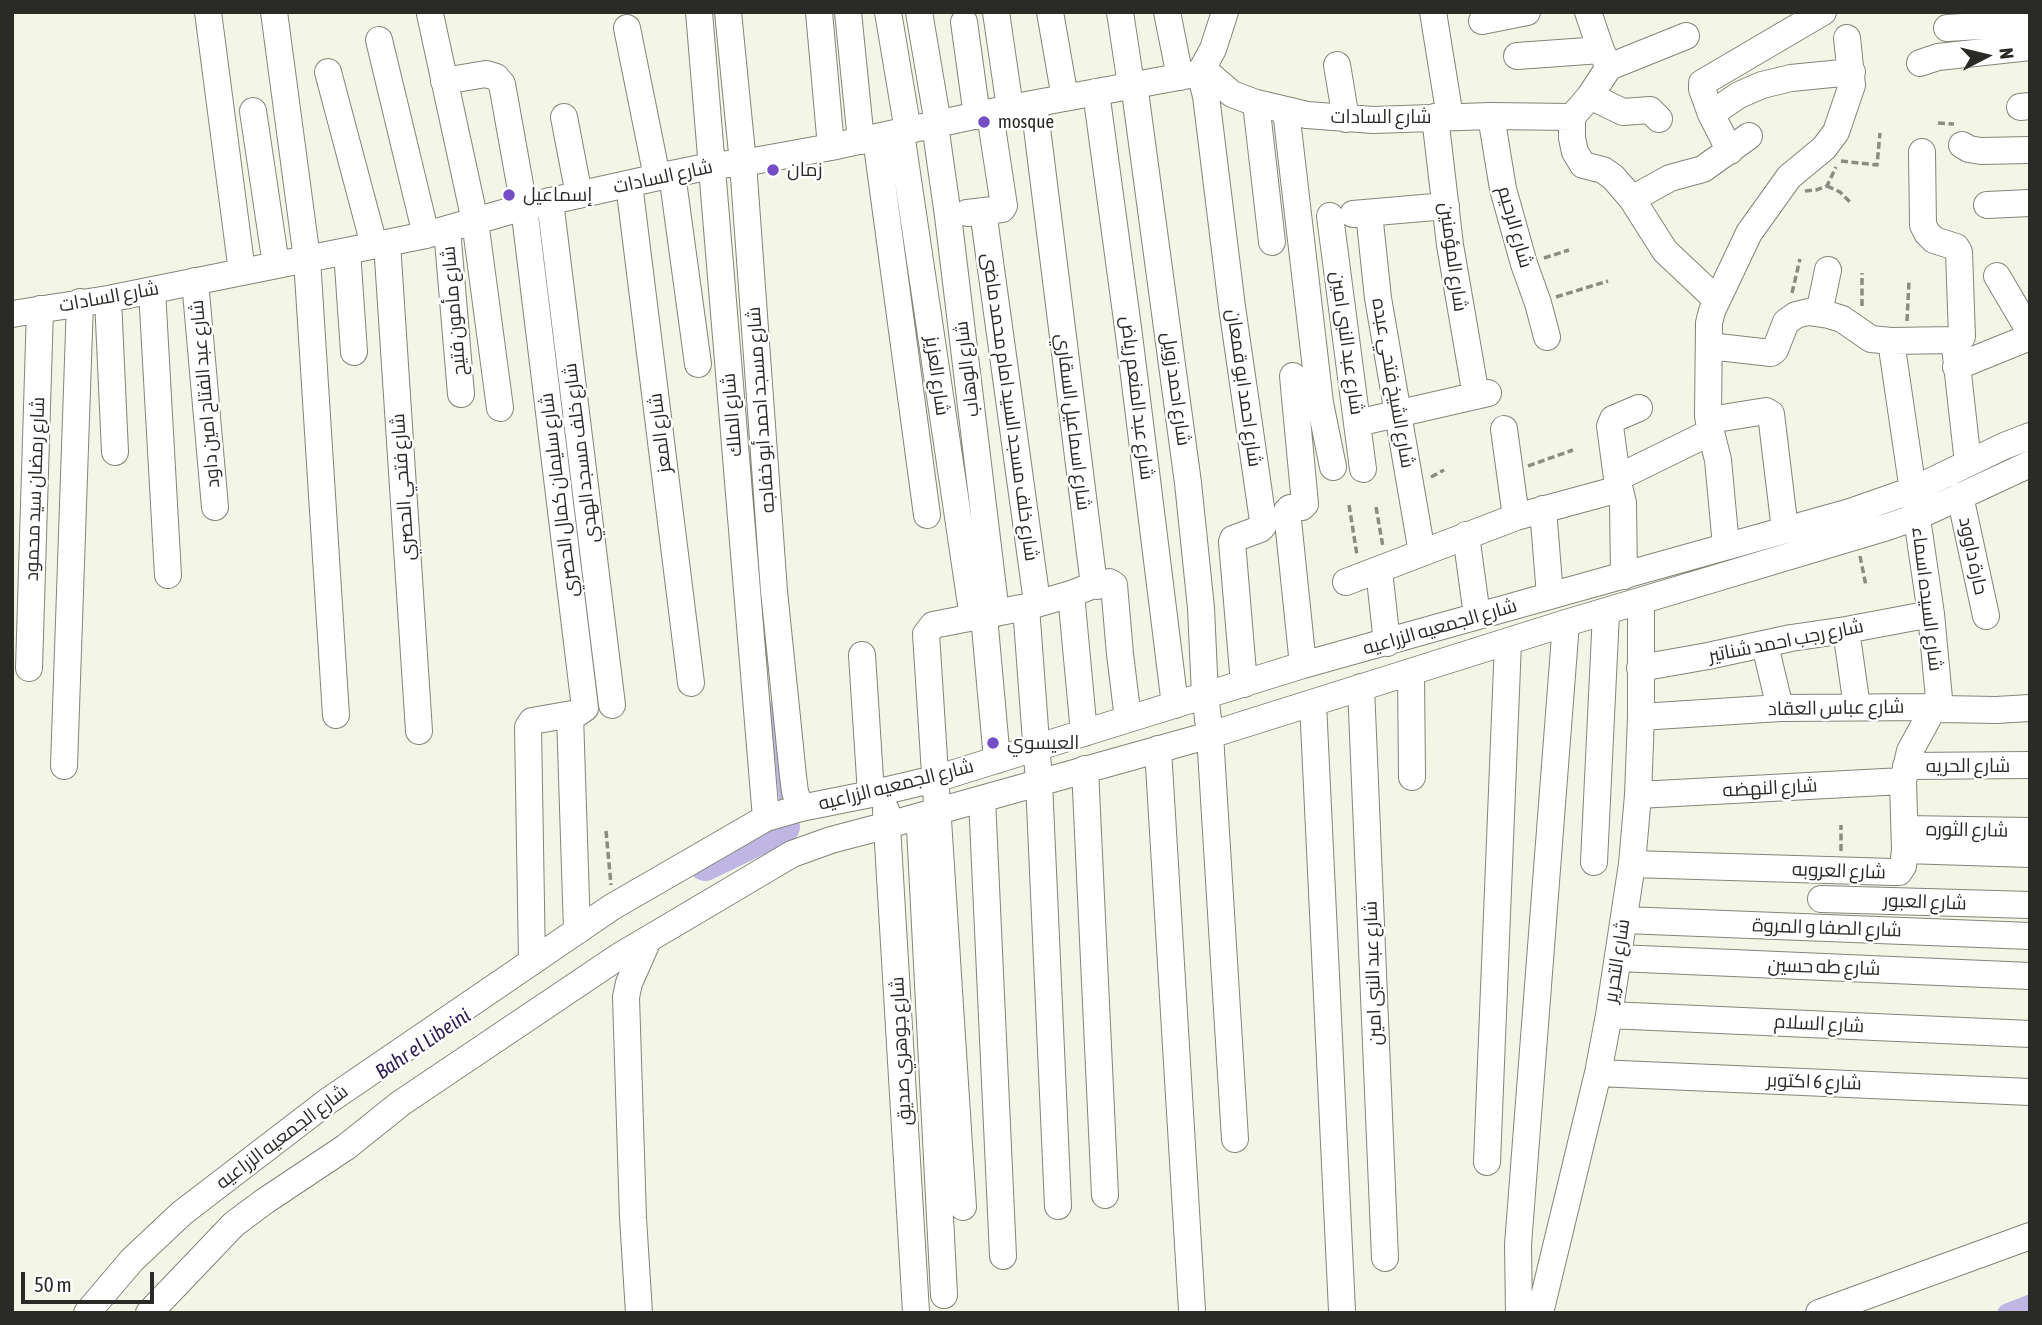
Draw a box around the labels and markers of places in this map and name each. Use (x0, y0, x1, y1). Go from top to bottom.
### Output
place label: mosque (998, 111, 1054, 133)
marker: mosque (976, 114, 992, 130)
place label: زمان (787, 159, 822, 181)
marker: زمان (765, 162, 781, 178)
place label: إسماعيل (523, 184, 592, 206)
marker: إسماعيل (501, 187, 517, 203)
place label: العيسوي (1007, 732, 1079, 754)
marker: العيسوي (985, 735, 1001, 751)

